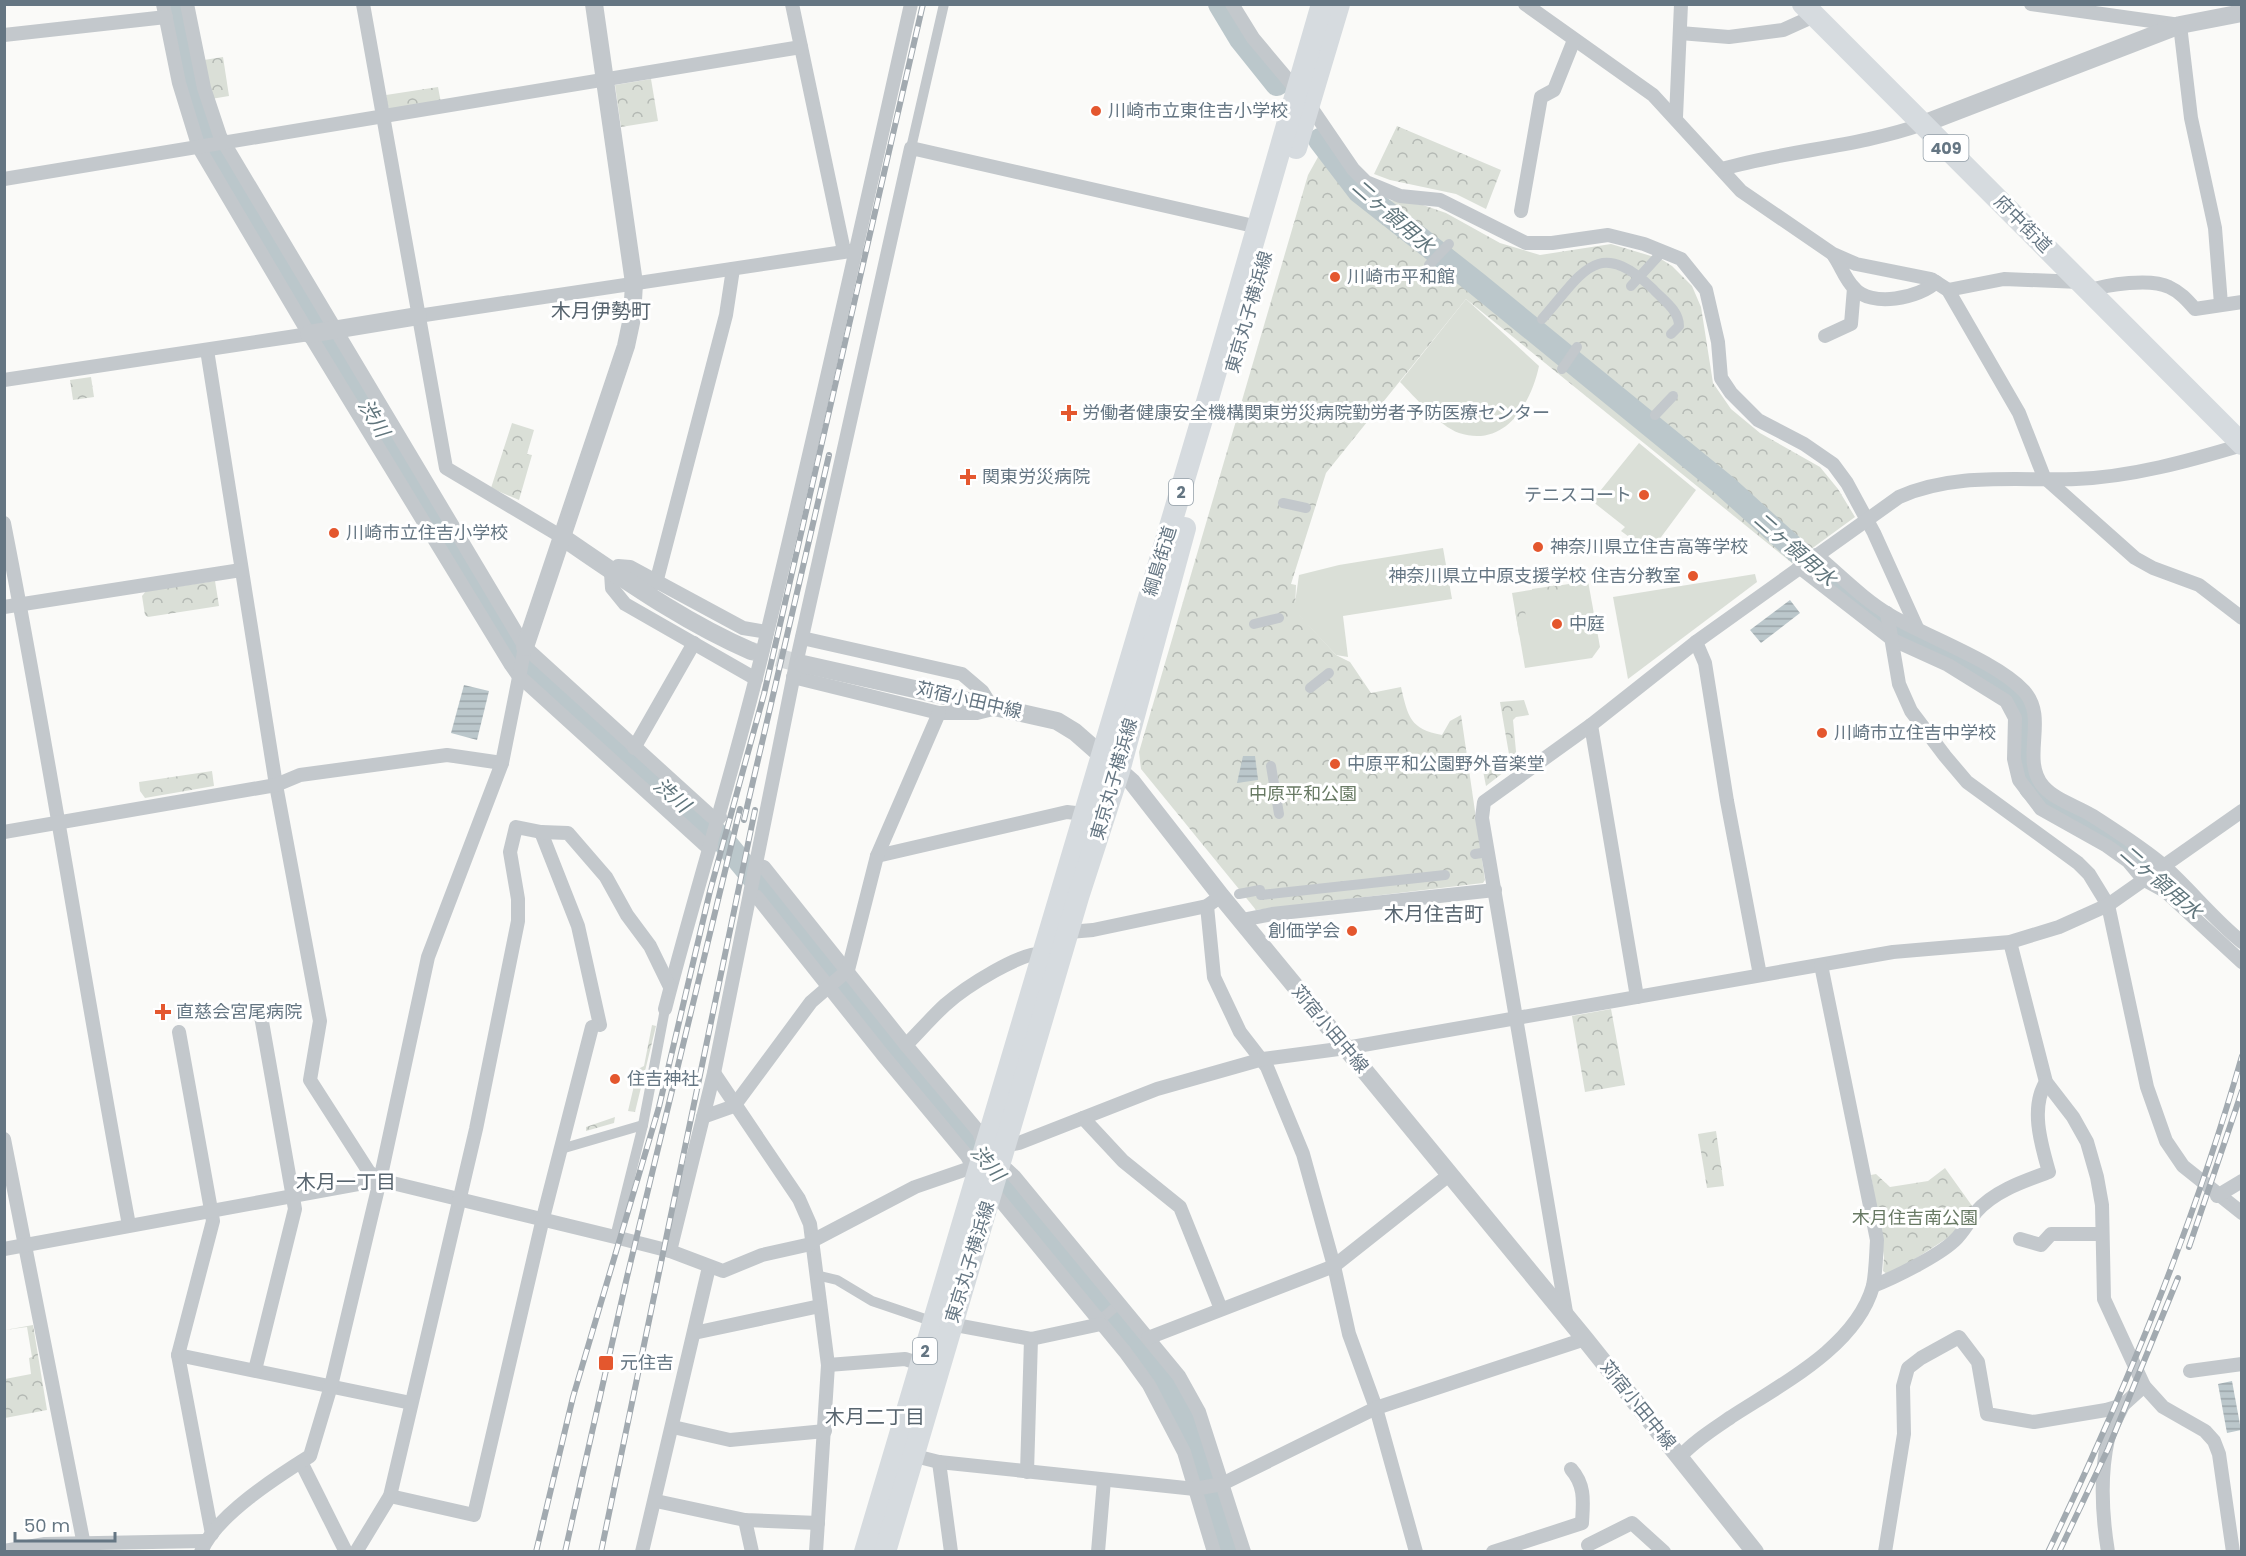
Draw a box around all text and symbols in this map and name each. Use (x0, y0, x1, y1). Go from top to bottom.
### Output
place label: 川崎市立東住吉小学校 (1108, 98, 1288, 123)
marker: 川崎市立東住吉小学校 (1089, 104, 1103, 118)
road number: 409 (1924, 135, 1968, 161)
water label: 二ヶ領用水 (1346, 173, 1441, 261)
street label: 府中街道 (1989, 189, 2058, 258)
street label: 東京丸子横浜線 (1219, 248, 1278, 376)
place label: 川崎市平和館 (1347, 264, 1455, 289)
marker: 川崎市平和館 (1328, 270, 1342, 284)
district label: 木月伊勢町 (551, 297, 651, 325)
water label: 渋川 (352, 394, 397, 444)
place label: 労働者健康安全機構関東労災病院勤労者予防医療センター (1082, 400, 1550, 425)
marker: 労働者健康安全機構関東労災病院勤労者予防医療センター (1060, 404, 1078, 422)
place label: 関東労災病院 (982, 464, 1090, 489)
marker: 関東労災病院 (959, 468, 977, 486)
road number: 2 (1169, 479, 1193, 505)
place label: テニスコート (1524, 482, 1632, 507)
marker: テニスコート (1637, 488, 1651, 502)
water label: 二ヶ領用水 (1748, 506, 1843, 594)
place label: 川崎市立住吉小学校 (346, 520, 508, 545)
street label: 綱島街道 (1137, 523, 1182, 599)
marker: 川崎市立住吉小学校 (327, 526, 341, 540)
place label: 神奈川県立住吉高等学校 (1550, 534, 1748, 559)
marker: 神奈川県立住吉高等学校 (1531, 540, 1545, 554)
place label: 神奈川県立中原支援学校 住吉分教室 (1388, 563, 1681, 588)
marker: 神奈川県立中原支援学校 住吉分教室 (1686, 569, 1700, 583)
place label: 中庭 (1569, 611, 1605, 636)
marker: 中庭 (1550, 617, 1564, 631)
street label: 苅宿小田中線 (914, 675, 1025, 724)
street label: 東京丸子横浜線 (1084, 715, 1143, 843)
place label: 川崎市立住吉中学校 (1834, 720, 1996, 745)
marker: 川崎市立住吉中学校 (1815, 726, 1829, 740)
place label: 中原平和公園野外音楽堂 (1347, 751, 1545, 776)
marker: 中原平和公園野外音楽堂 (1328, 757, 1342, 771)
water label: 渋川 (648, 771, 698, 820)
park label: 中原平和公園 (1249, 781, 1357, 806)
water label: 二ヶ領用水 (2114, 839, 2209, 927)
district label: 木月住吉町 (1384, 900, 1484, 928)
place label: 創価学会 (1268, 918, 1340, 943)
marker: 創価学会 (1345, 924, 1359, 938)
street label: 苅宿小田中線 (1286, 979, 1375, 1078)
place label: 直慈会宮尾病院 (176, 999, 302, 1024)
marker: 直慈会宮尾病院 (154, 1003, 172, 1021)
place label: 住吉神社 (627, 1066, 699, 1091)
marker: 住吉神社 (608, 1072, 622, 1086)
water label: 渋川 (964, 1139, 1013, 1189)
district label: 木月一丁目 (296, 1168, 396, 1196)
street label: 東京丸子横浜線 (939, 1198, 1000, 1326)
park label: 木月住吉南公園 (1852, 1205, 1978, 1230)
road number: 2 (913, 1338, 937, 1364)
place label: 元住吉 (620, 1350, 674, 1375)
marker: 元住吉 (597, 1354, 615, 1372)
street label: 苅宿小田中線 (1595, 1355, 1682, 1455)
district label: 木月二丁目 (825, 1403, 925, 1431)
scale bar (15, 1505, 116, 1543)
text: 50 m (24, 1513, 70, 1538)

